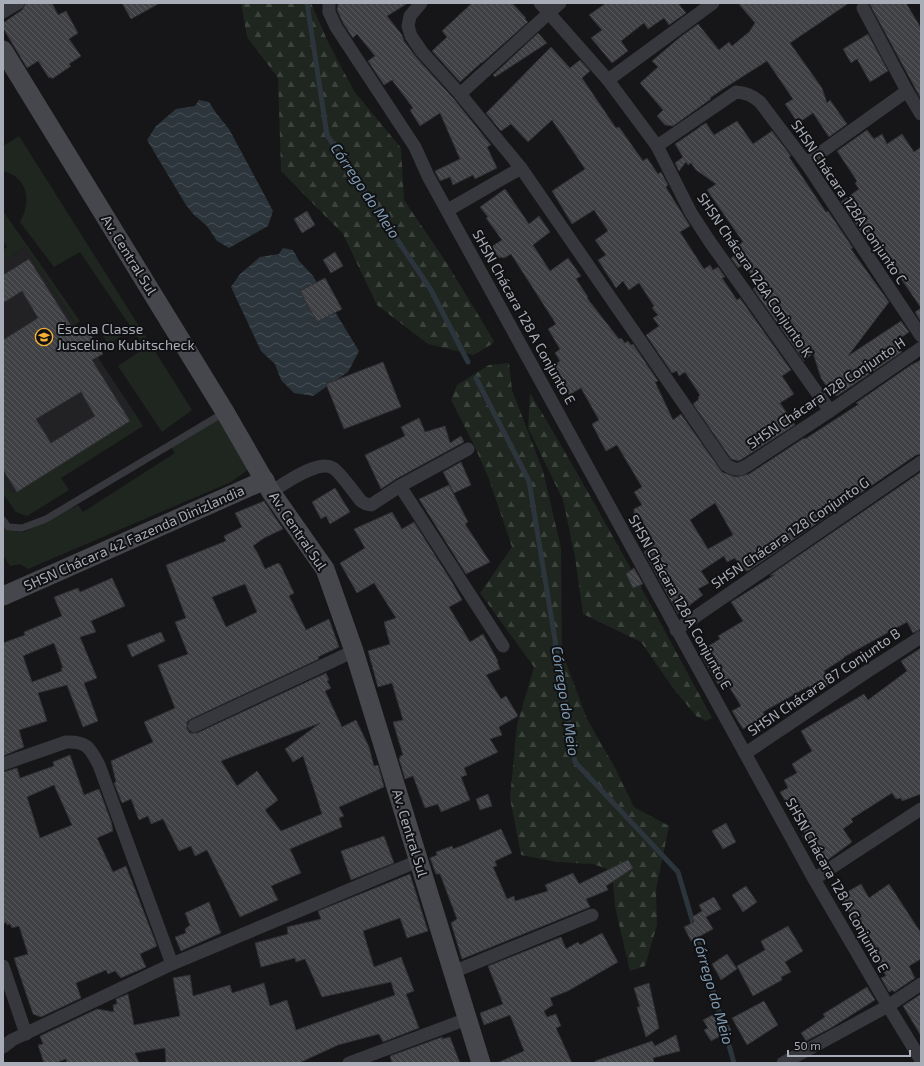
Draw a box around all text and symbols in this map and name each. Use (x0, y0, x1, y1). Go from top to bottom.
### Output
street label: SHSN Chácara 128A Conjunto C (788, 116, 911, 287)
water label: Córrego do Meio (327, 139, 404, 241)
street label: SHSN Chácara 126A Conjunto K (694, 190, 817, 361)
street label: Av. Central Sul (98, 212, 161, 299)
street label: SHSN Chácara 128 A Conjunto E (469, 227, 580, 407)
place label: Escola Classe Juscelino Kubitscheck (57, 320, 195, 353)
school or university icon: Escola Classe Juscelino Kubitscheck (34, 327, 54, 347)
street label: SHSN Chácara 128 Conjunto H (743, 333, 908, 452)
street label: SHSN Chácara 128 Conjunto G (708, 473, 872, 592)
street label: SHSN Chácara 42 Fazenda Dinizlandia (21, 481, 247, 594)
street label: Av. Central Sul (266, 488, 331, 574)
street label: SHSN Chácara 128 A Conjunto E (625, 512, 736, 692)
street label: SHSN Chácara 87 Conjunto B (744, 624, 903, 739)
water label: Córrego do Meio (548, 645, 584, 757)
street label: Av. Central Sul (389, 787, 432, 880)
street label: SHSN Chácara 128 A Conjunto E (782, 795, 893, 975)
water label: Córrego do Meio (690, 935, 738, 1047)
scale bar (788, 1032, 910, 1058)
text: 50 m (794, 1038, 821, 1052)

